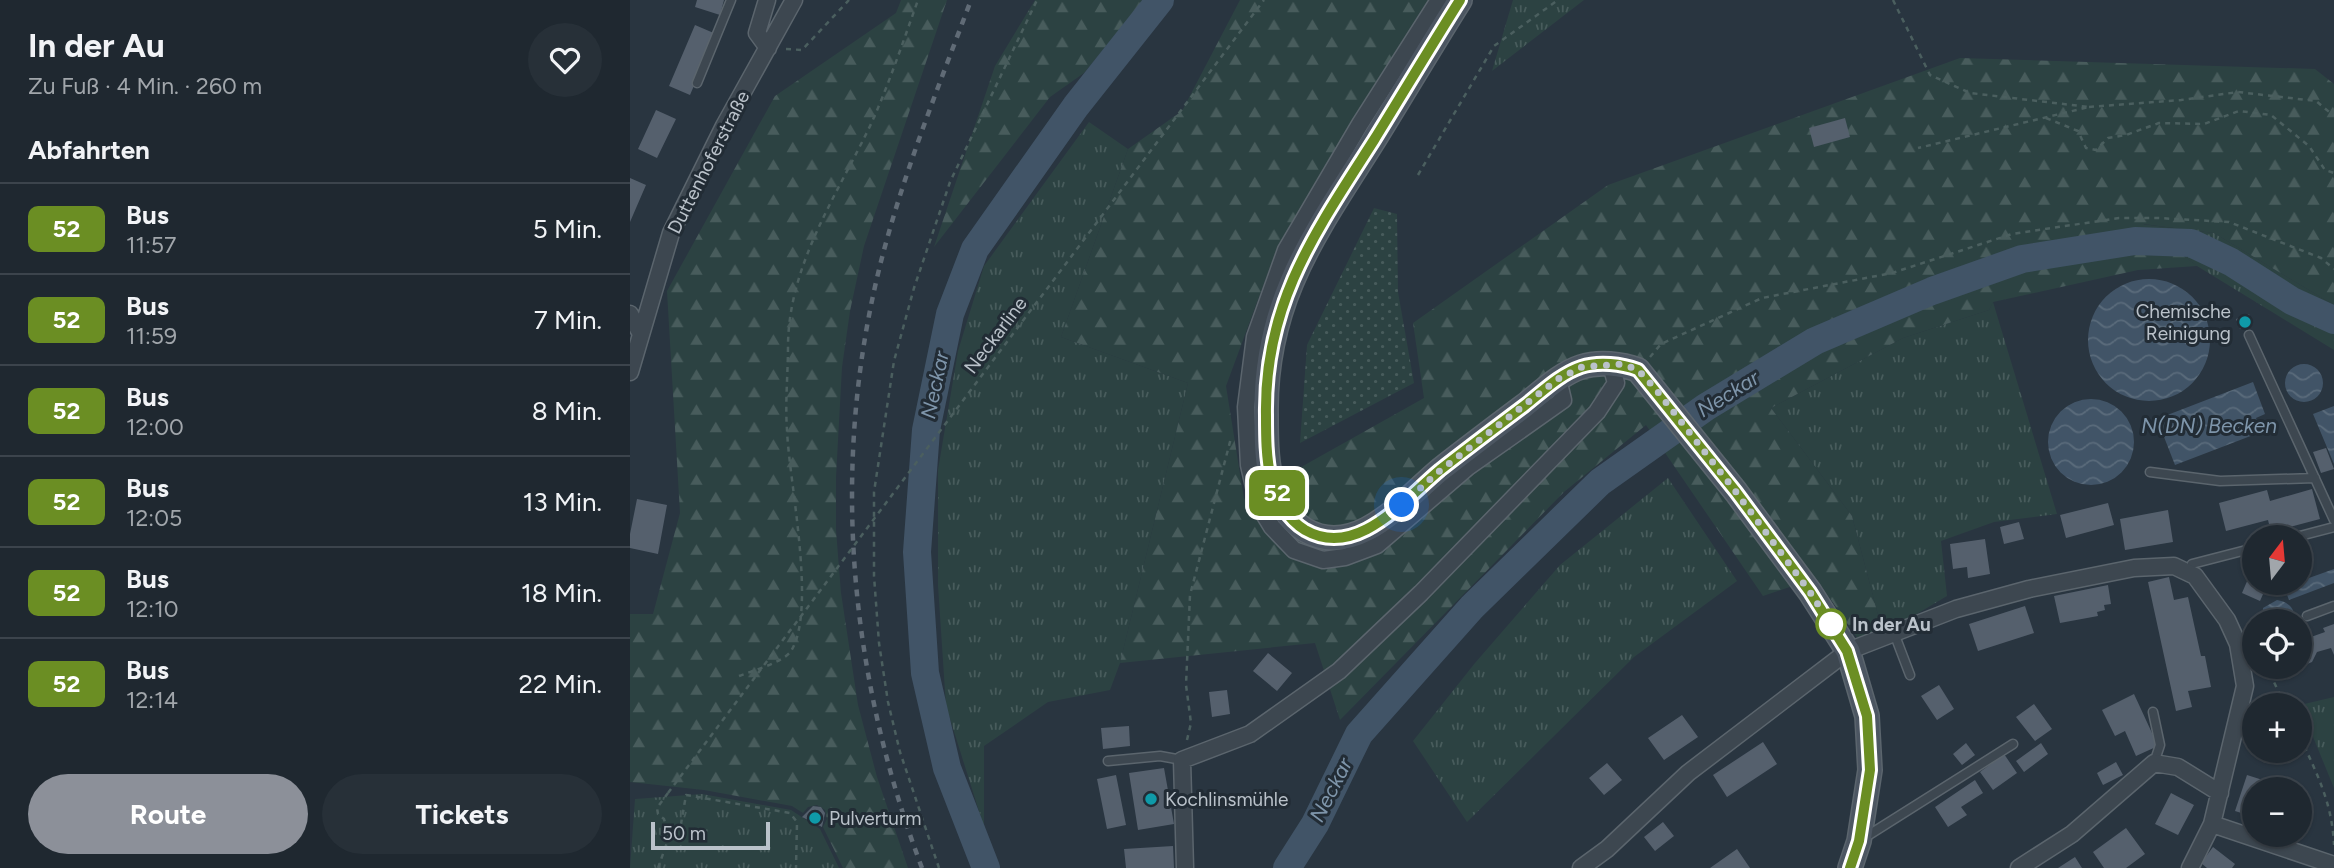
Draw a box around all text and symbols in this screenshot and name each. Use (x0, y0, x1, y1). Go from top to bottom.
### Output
button: heart (528, 23, 602, 97)
text: In der Au (28, 26, 165, 65)
text: Zu Fuß · 4 Min. · 260 m (28, 72, 262, 100)
street label: Duttenhoferstraße (662, 87, 754, 238)
text: Abfahrten (28, 134, 150, 166)
text: Bus (126, 199, 169, 231)
text: 5 Min. (533, 213, 602, 245)
text: 52 (53, 214, 80, 243)
text: 11:57 (126, 231, 176, 259)
text: Bus (126, 290, 169, 322)
street label: Neckarline (959, 292, 1032, 378)
place label: Chemische Reinigung (2136, 300, 2231, 345)
text: 7 Min. (534, 304, 602, 336)
text: 52 (53, 305, 80, 334)
marker: Chemische Reinigung (2237, 314, 2253, 330)
text: 11:59 (126, 322, 177, 350)
water label: Neckar (915, 348, 954, 421)
water label: Neckar (1692, 364, 1764, 422)
text: Bus (126, 381, 169, 413)
text: 8 Min. (532, 395, 602, 427)
text: 52 (53, 396, 80, 425)
text: 12:00 (126, 413, 184, 441)
water label: N(DN) Becken (2141, 413, 2277, 438)
line badge: 52 (1246, 470, 1308, 516)
text: Bus (126, 472, 169, 504)
text: 52 (1263, 478, 1291, 507)
text: 13 Min. (523, 486, 602, 518)
text: 52 (53, 487, 80, 516)
your location (1384, 487, 1419, 522)
text: 12:05 (126, 504, 182, 532)
north arrow (2242, 525, 2312, 595)
map controls (2242, 525, 2312, 847)
text: Bus (126, 563, 169, 595)
text: 18 Min. (521, 577, 602, 609)
text: 52 (53, 578, 80, 607)
text: 12:10 (126, 595, 178, 623)
marker: In der Au (1816, 609, 1846, 639)
button: locate (2242, 609, 2312, 679)
place label: In der Au (1852, 613, 1931, 636)
text: Bus (126, 654, 169, 686)
text: 22 Min. (519, 668, 602, 700)
text: 52 (53, 669, 80, 698)
text: 12:14 (126, 686, 178, 714)
button: + (2242, 693, 2312, 763)
water label: Neckar (1304, 753, 1358, 826)
button: Route (28, 774, 308, 854)
button: Tickets (322, 774, 602, 854)
button: − (2242, 777, 2312, 847)
place label: Kochlinsmühle (1165, 788, 1288, 811)
marker: Kochlinsmühle (1143, 791, 1159, 807)
place label: Pulverturm (829, 807, 922, 830)
marker: Pulverturm (807, 810, 823, 826)
scale bar (651, 819, 770, 851)
text: 50 m (662, 822, 706, 845)

